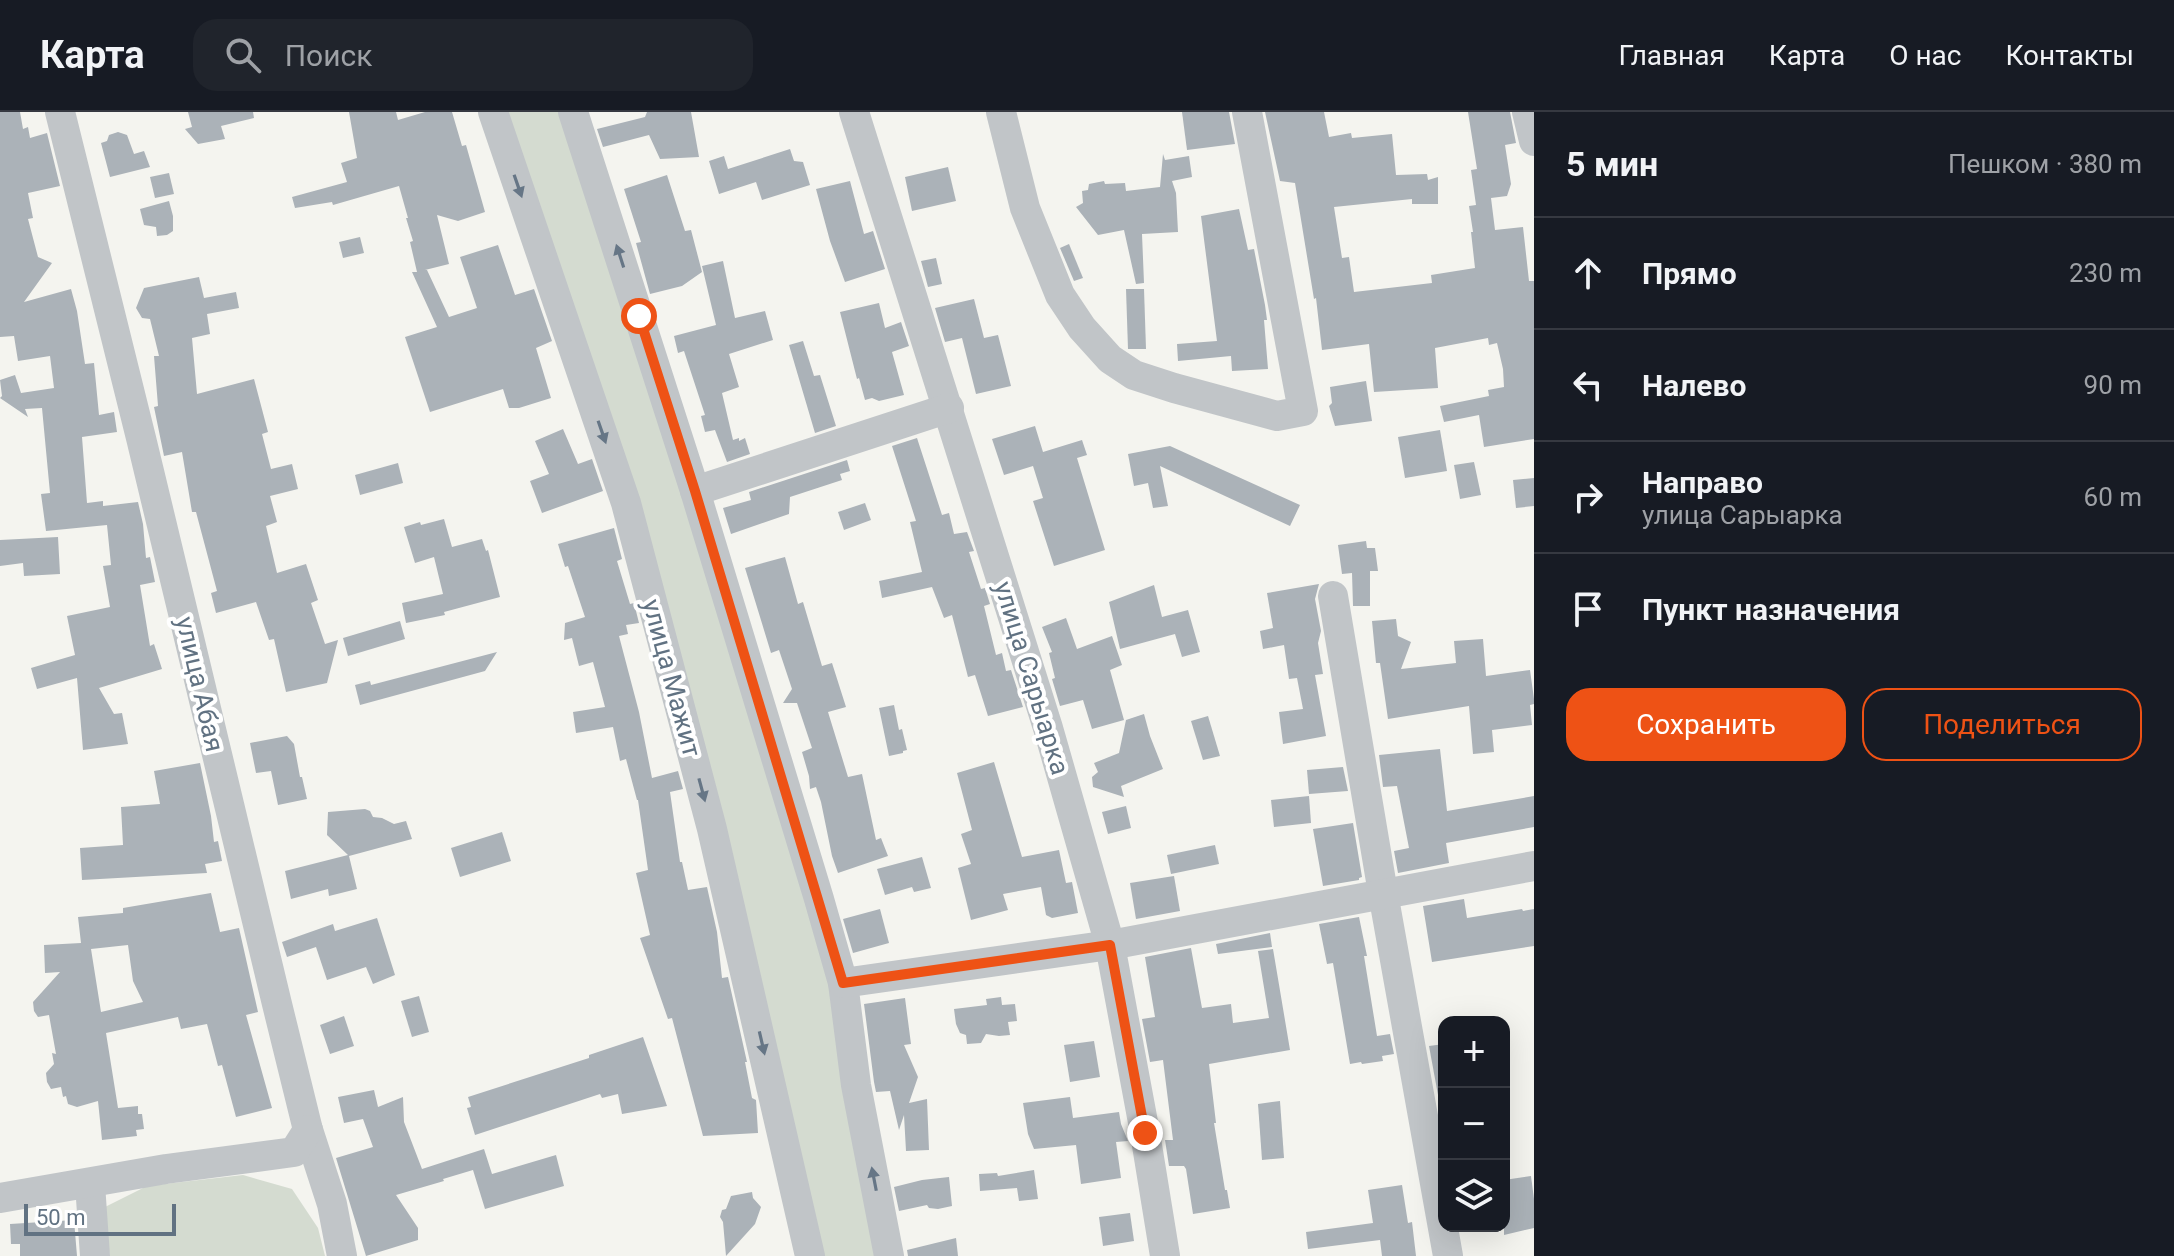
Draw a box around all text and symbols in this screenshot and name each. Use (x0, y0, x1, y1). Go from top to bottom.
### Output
search box (193, 19, 753, 91)
text: Карта (40, 33, 145, 77)
icon: search (221, 33, 265, 77)
text: Поиск (285, 38, 372, 73)
text: Главная (1618, 39, 1725, 72)
text: Карта (1769, 39, 1845, 72)
text: О нас (1889, 39, 1961, 72)
text: Контакты (2005, 39, 2134, 72)
text: 5 мин (1566, 144, 1658, 184)
text: Пешком · 380 m (1948, 149, 2142, 179)
one-way arrow (513, 174, 525, 198)
one-way arrow (613, 243, 625, 267)
icon: ahead (1566, 251, 1610, 295)
text: Прямо (1642, 256, 1737, 291)
text: 230 m (2069, 258, 2142, 288)
route start (621, 298, 657, 334)
icon: left (1566, 363, 1610, 407)
text: Налево (1642, 368, 1746, 403)
text: 90 m (2084, 370, 2142, 400)
one-way arrow (596, 420, 608, 444)
text: Направо (1642, 465, 1763, 500)
icon: right (1566, 475, 1610, 519)
text: 60 m (2084, 482, 2142, 512)
text: улица Сарыарка (1642, 500, 1843, 530)
street label: улица Сарыарка (988, 578, 1076, 778)
icon: arrive (1566, 587, 1610, 631)
text: Пункт назначения (1642, 592, 1900, 627)
street label: улица Мажит (637, 596, 707, 760)
street label: улица Абая (170, 614, 230, 754)
button: Сохранить (1566, 688, 1846, 761)
button: Поделиться (1862, 688, 2142, 761)
one-way arrow (696, 778, 708, 803)
map controls (1438, 1016, 1510, 1232)
button: + (1438, 1016, 1510, 1088)
one-way arrow (756, 1031, 769, 1056)
button: − (1438, 1088, 1510, 1160)
route end (1127, 1115, 1163, 1151)
button: layers (1438, 1160, 1510, 1232)
one-way arrow (868, 1167, 880, 1192)
scale bar (24, 1200, 176, 1236)
text: 50 m (36, 1205, 85, 1230)

